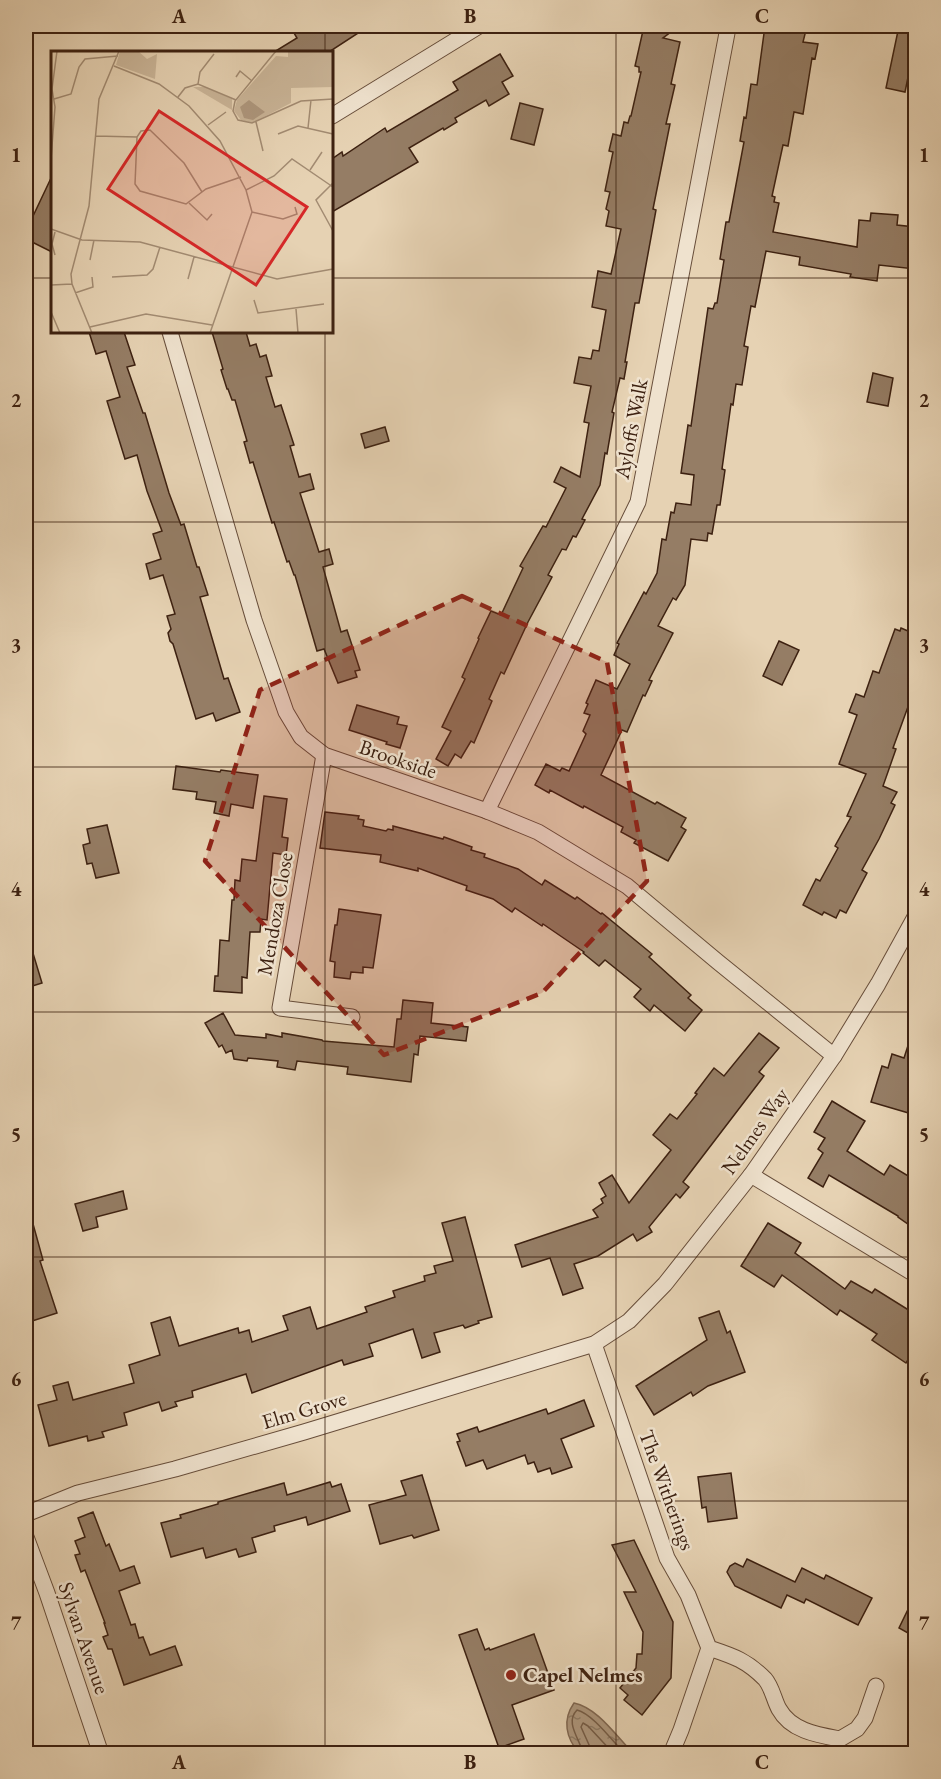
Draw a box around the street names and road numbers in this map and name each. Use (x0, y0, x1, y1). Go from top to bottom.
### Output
street label: Ayloffs Walk (607, 376, 654, 482)
street label: Brookside (356, 733, 441, 784)
street label: Mendoza Close (250, 850, 299, 977)
street label: Nelmes Way (715, 1081, 795, 1179)
street label: Elm Grove (258, 1384, 349, 1435)
street label: The Witherings (633, 1426, 702, 1554)
street label: Sylvan Avenue (53, 1578, 116, 1697)

